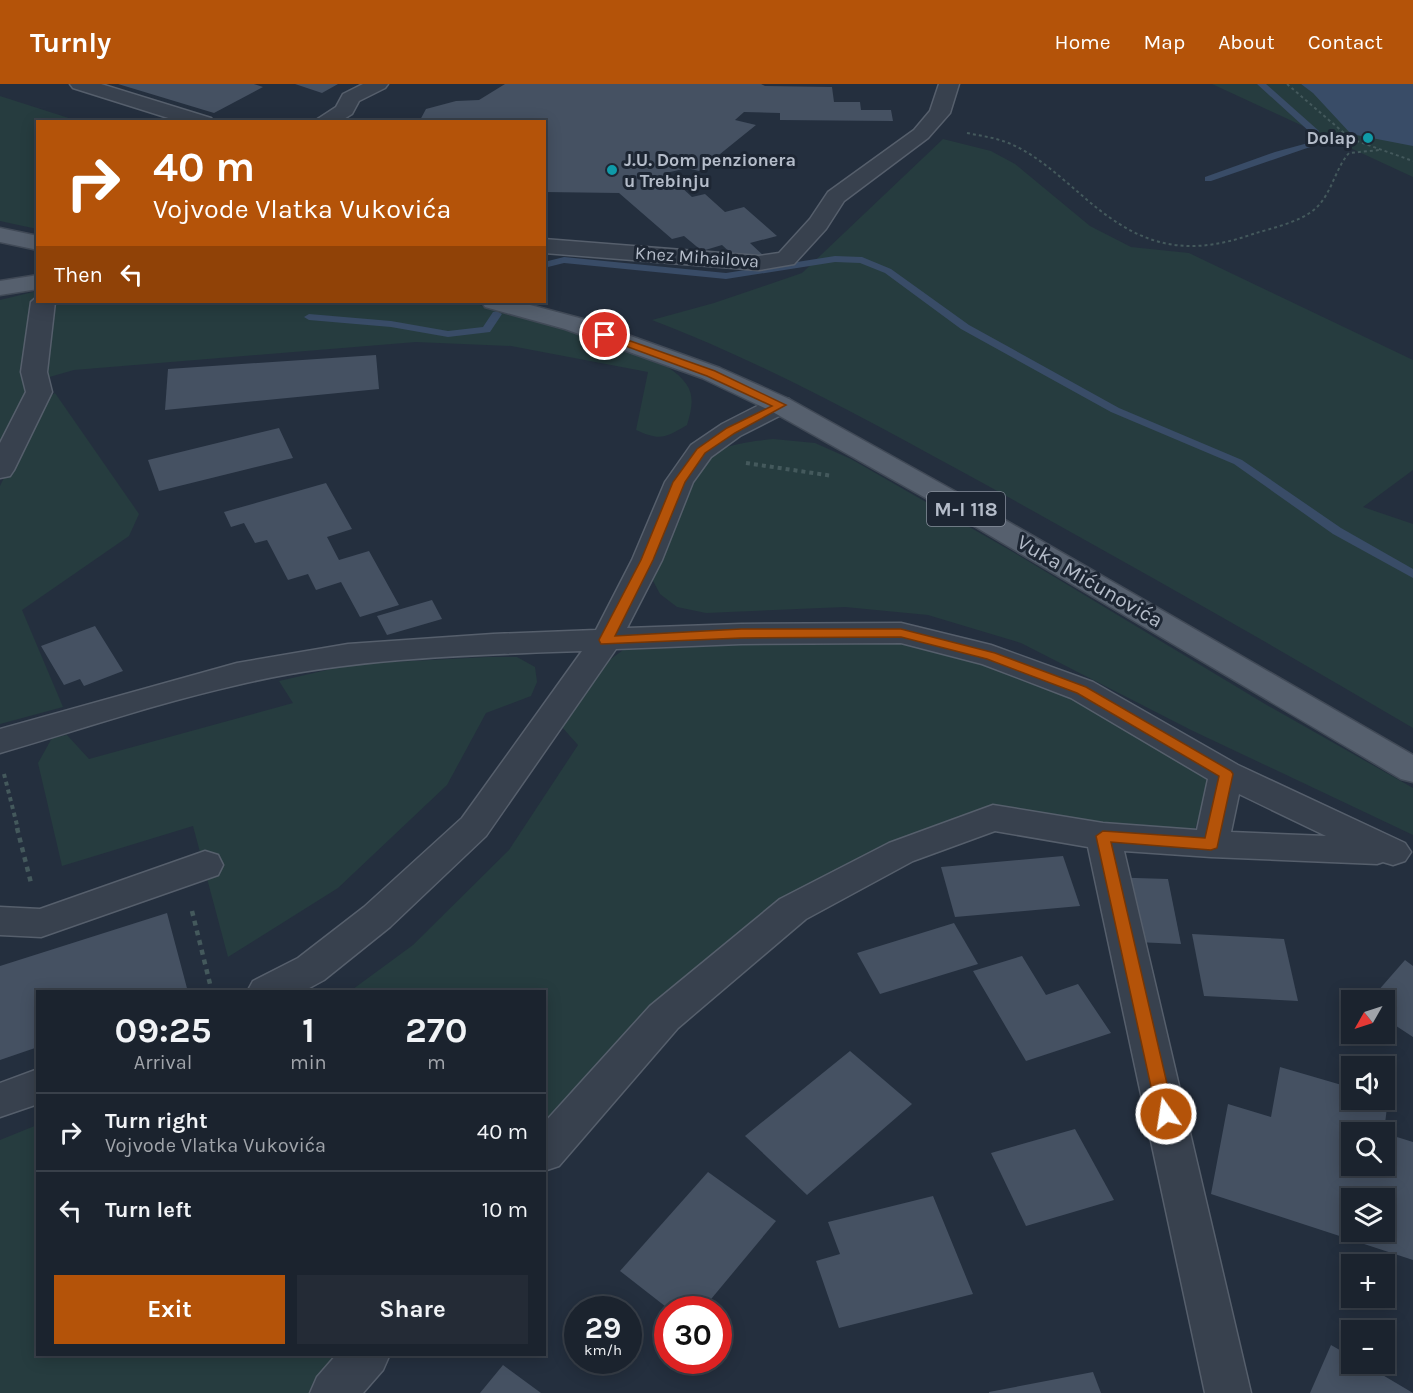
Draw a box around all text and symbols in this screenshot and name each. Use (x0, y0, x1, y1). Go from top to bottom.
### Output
text: Turnly (30, 26, 111, 59)
text: Home (1055, 30, 1111, 54)
text: Map (1144, 30, 1185, 54)
text: About (1218, 30, 1275, 54)
text: Contact (1308, 30, 1383, 54)
place label: Dolap (1306, 127, 1356, 149)
marker: Dolap (1361, 131, 1375, 145)
text: 40 m (153, 142, 255, 192)
icon: right (54, 144, 132, 222)
place label: J.U. Dom penzionera u Trebinju (624, 149, 796, 192)
marker: J.U. Dom penzionera u Trebinju (605, 163, 619, 177)
text: Vojvode Vlatka Vukovića (153, 193, 451, 225)
street label: Knez Mihailova (634, 242, 760, 272)
icon: left (115, 258, 148, 291)
text: Then (54, 262, 103, 288)
pin (579, 309, 630, 360)
icon: arrive (588, 318, 621, 351)
road number: M-I 118 (927, 492, 1005, 526)
street label: Vuka Mićunovića (1013, 530, 1167, 632)
north arrow (1341, 990, 1395, 1044)
map controls (1341, 990, 1395, 1374)
text: 09:25 (114, 1009, 212, 1051)
text: 1 (302, 1009, 315, 1051)
text: 270 (405, 1009, 468, 1051)
text: Arrival (134, 1051, 192, 1074)
text: min (290, 1051, 327, 1074)
text: m (427, 1051, 446, 1074)
button: sound (1341, 1056, 1395, 1110)
position arrow (1134, 1082, 1198, 1146)
text: Turn right (105, 1108, 208, 1134)
icon: right (54, 1116, 87, 1149)
text: 40 m (477, 1119, 528, 1145)
button: search (1341, 1122, 1395, 1176)
text: Vojvode Vlatka Vukovića (105, 1134, 326, 1157)
button: layers (1341, 1188, 1395, 1242)
icon: left (54, 1194, 87, 1227)
text: Turn left (105, 1197, 192, 1223)
text: 10 m (482, 1197, 528, 1223)
button: + (1341, 1254, 1395, 1308)
button: Exit (54, 1275, 285, 1344)
button: Share (297, 1275, 528, 1344)
speed limit sign: 30 (654, 1296, 732, 1374)
text: 29 (585, 1310, 621, 1346)
button: − (1341, 1320, 1395, 1374)
text: km/h (584, 1341, 622, 1359)

